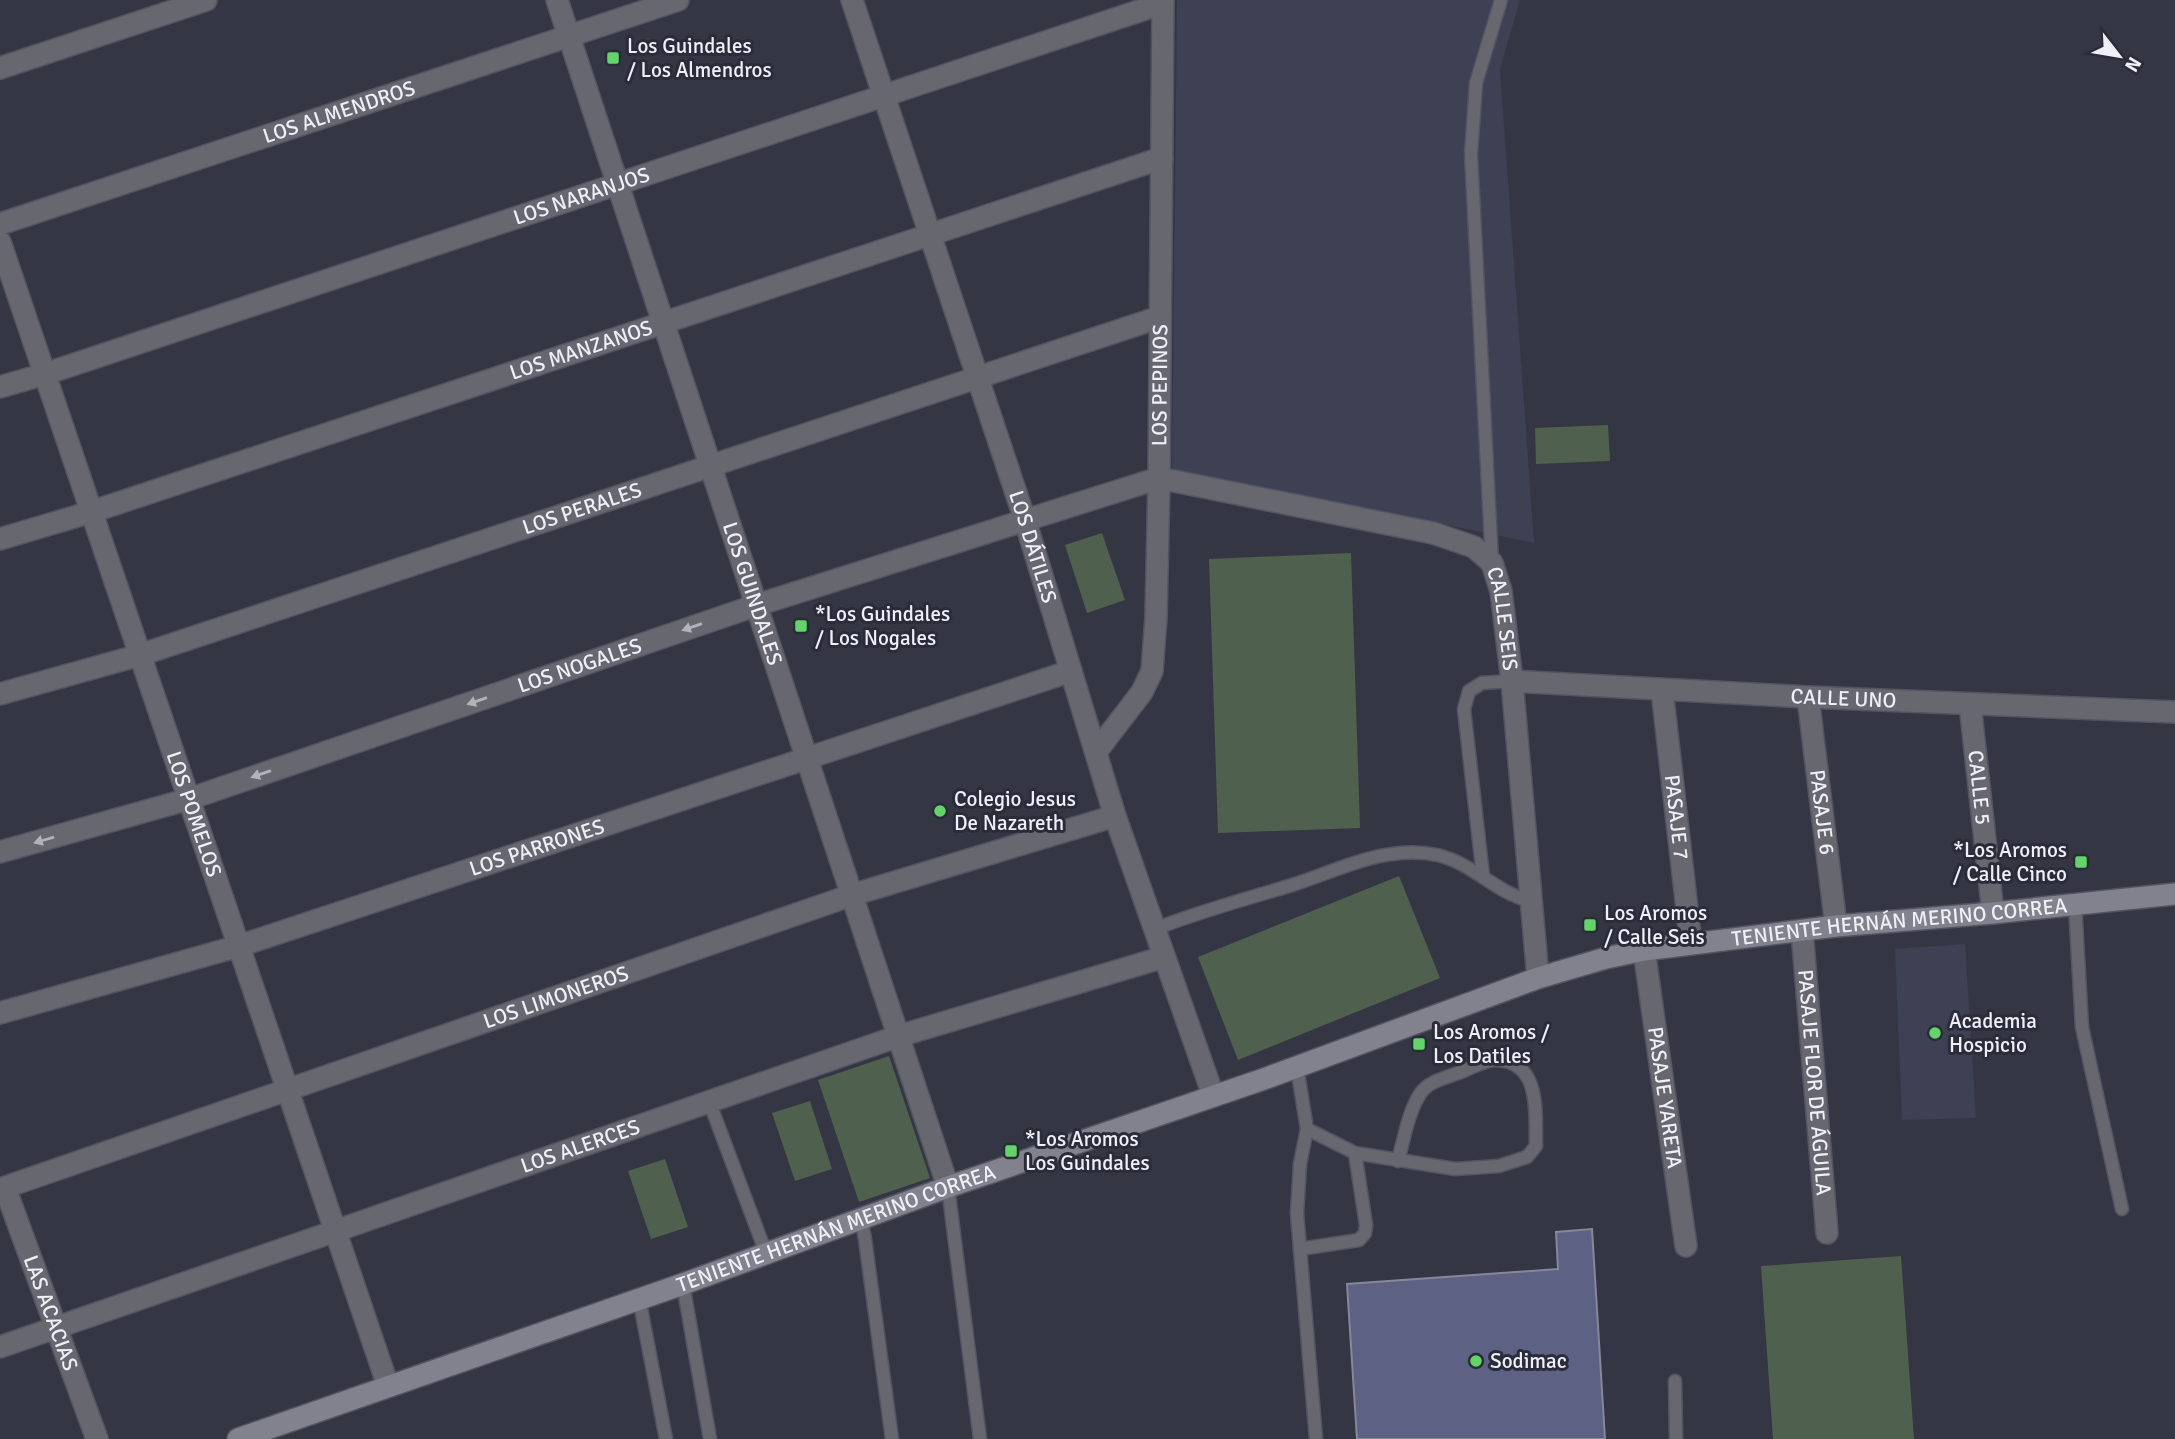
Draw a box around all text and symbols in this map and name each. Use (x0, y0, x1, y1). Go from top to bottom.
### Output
north arrow (2084, 21, 2154, 91)
place label: Los Guindales / Los Almendros (627, 33, 772, 83)
marker: Los Guindales / Los Almendros (605, 50, 621, 66)
text: N (2119, 52, 2146, 76)
street label: LOS ALMENDROS (260, 75, 418, 149)
street label: LOS NARANJOS (510, 161, 653, 231)
street label: LOS MANZANOS (506, 314, 656, 386)
street label: LOS PEPINOS (1146, 324, 1173, 446)
street label: LOS PERALES (519, 477, 645, 540)
street label: LOS DÁTILES (1003, 487, 1062, 606)
street label: LOS GUINDALES (717, 519, 788, 668)
street label: CALLE SEIS (1481, 563, 1524, 672)
place label: *Los Guindales / Los Nogales (815, 601, 950, 651)
marker: *Los Guindales / Los Nogales (793, 618, 809, 634)
one-way arrow (681, 622, 702, 633)
street label: LOS NOGALES (514, 632, 645, 699)
street label: CALLE UNO (1790, 683, 1897, 714)
one-way arrow (466, 696, 487, 707)
street label: LOS POMELOS (161, 748, 227, 880)
street label: CALLE 5 (1962, 749, 1996, 826)
street label: PASAJE 6 (1804, 768, 1840, 856)
one-way arrow (251, 769, 272, 780)
street label: PASAJE 7 (1659, 773, 1694, 861)
place label: Colegio Jesus De Nazareth (954, 786, 1076, 836)
marker: Colegio Jesus De Nazareth (932, 803, 948, 819)
street label: LOS PARRONES (466, 813, 608, 882)
one-way arrow (32, 835, 54, 846)
place label: *Los Aromos / Calle Cinco (1953, 837, 2067, 887)
marker: *Los Aromos / Calle Cinco (2073, 854, 2089, 870)
street label: TENIENTE HERNÁN MERINO CORREA (1730, 892, 2069, 952)
place label: Los Aromos / Calle Seis (1604, 900, 1707, 950)
marker: Los Aromos / Calle Seis (1582, 917, 1598, 933)
street label: LOS LIMONEROS (480, 960, 632, 1034)
street label: PASAJE FLOR DE ÁGUILA (1792, 968, 1837, 1197)
place label: Academia Hospicio (1949, 1008, 2037, 1058)
place label: Los Aromos / Los Datiles (1433, 1019, 1550, 1069)
street label: PASAJE YARETA (1642, 1025, 1688, 1170)
marker: Academia Hospicio (1927, 1025, 1943, 1041)
marker: Los Aromos / Los Datiles (1411, 1036, 1427, 1052)
street label: LOS ALERCES (517, 1114, 643, 1179)
place label: *Los Aromos Los Guindales (1025, 1126, 1150, 1176)
marker: *Los Aromos Los Guindales (1003, 1143, 1019, 1159)
street label: TENIENTE HERNÁN MERINO CORREA (673, 1159, 999, 1298)
street label: LAS ACACIAS (18, 1252, 84, 1374)
place label: Sodimac (1490, 1348, 1567, 1374)
marker: Sodimac (1468, 1353, 1484, 1369)

